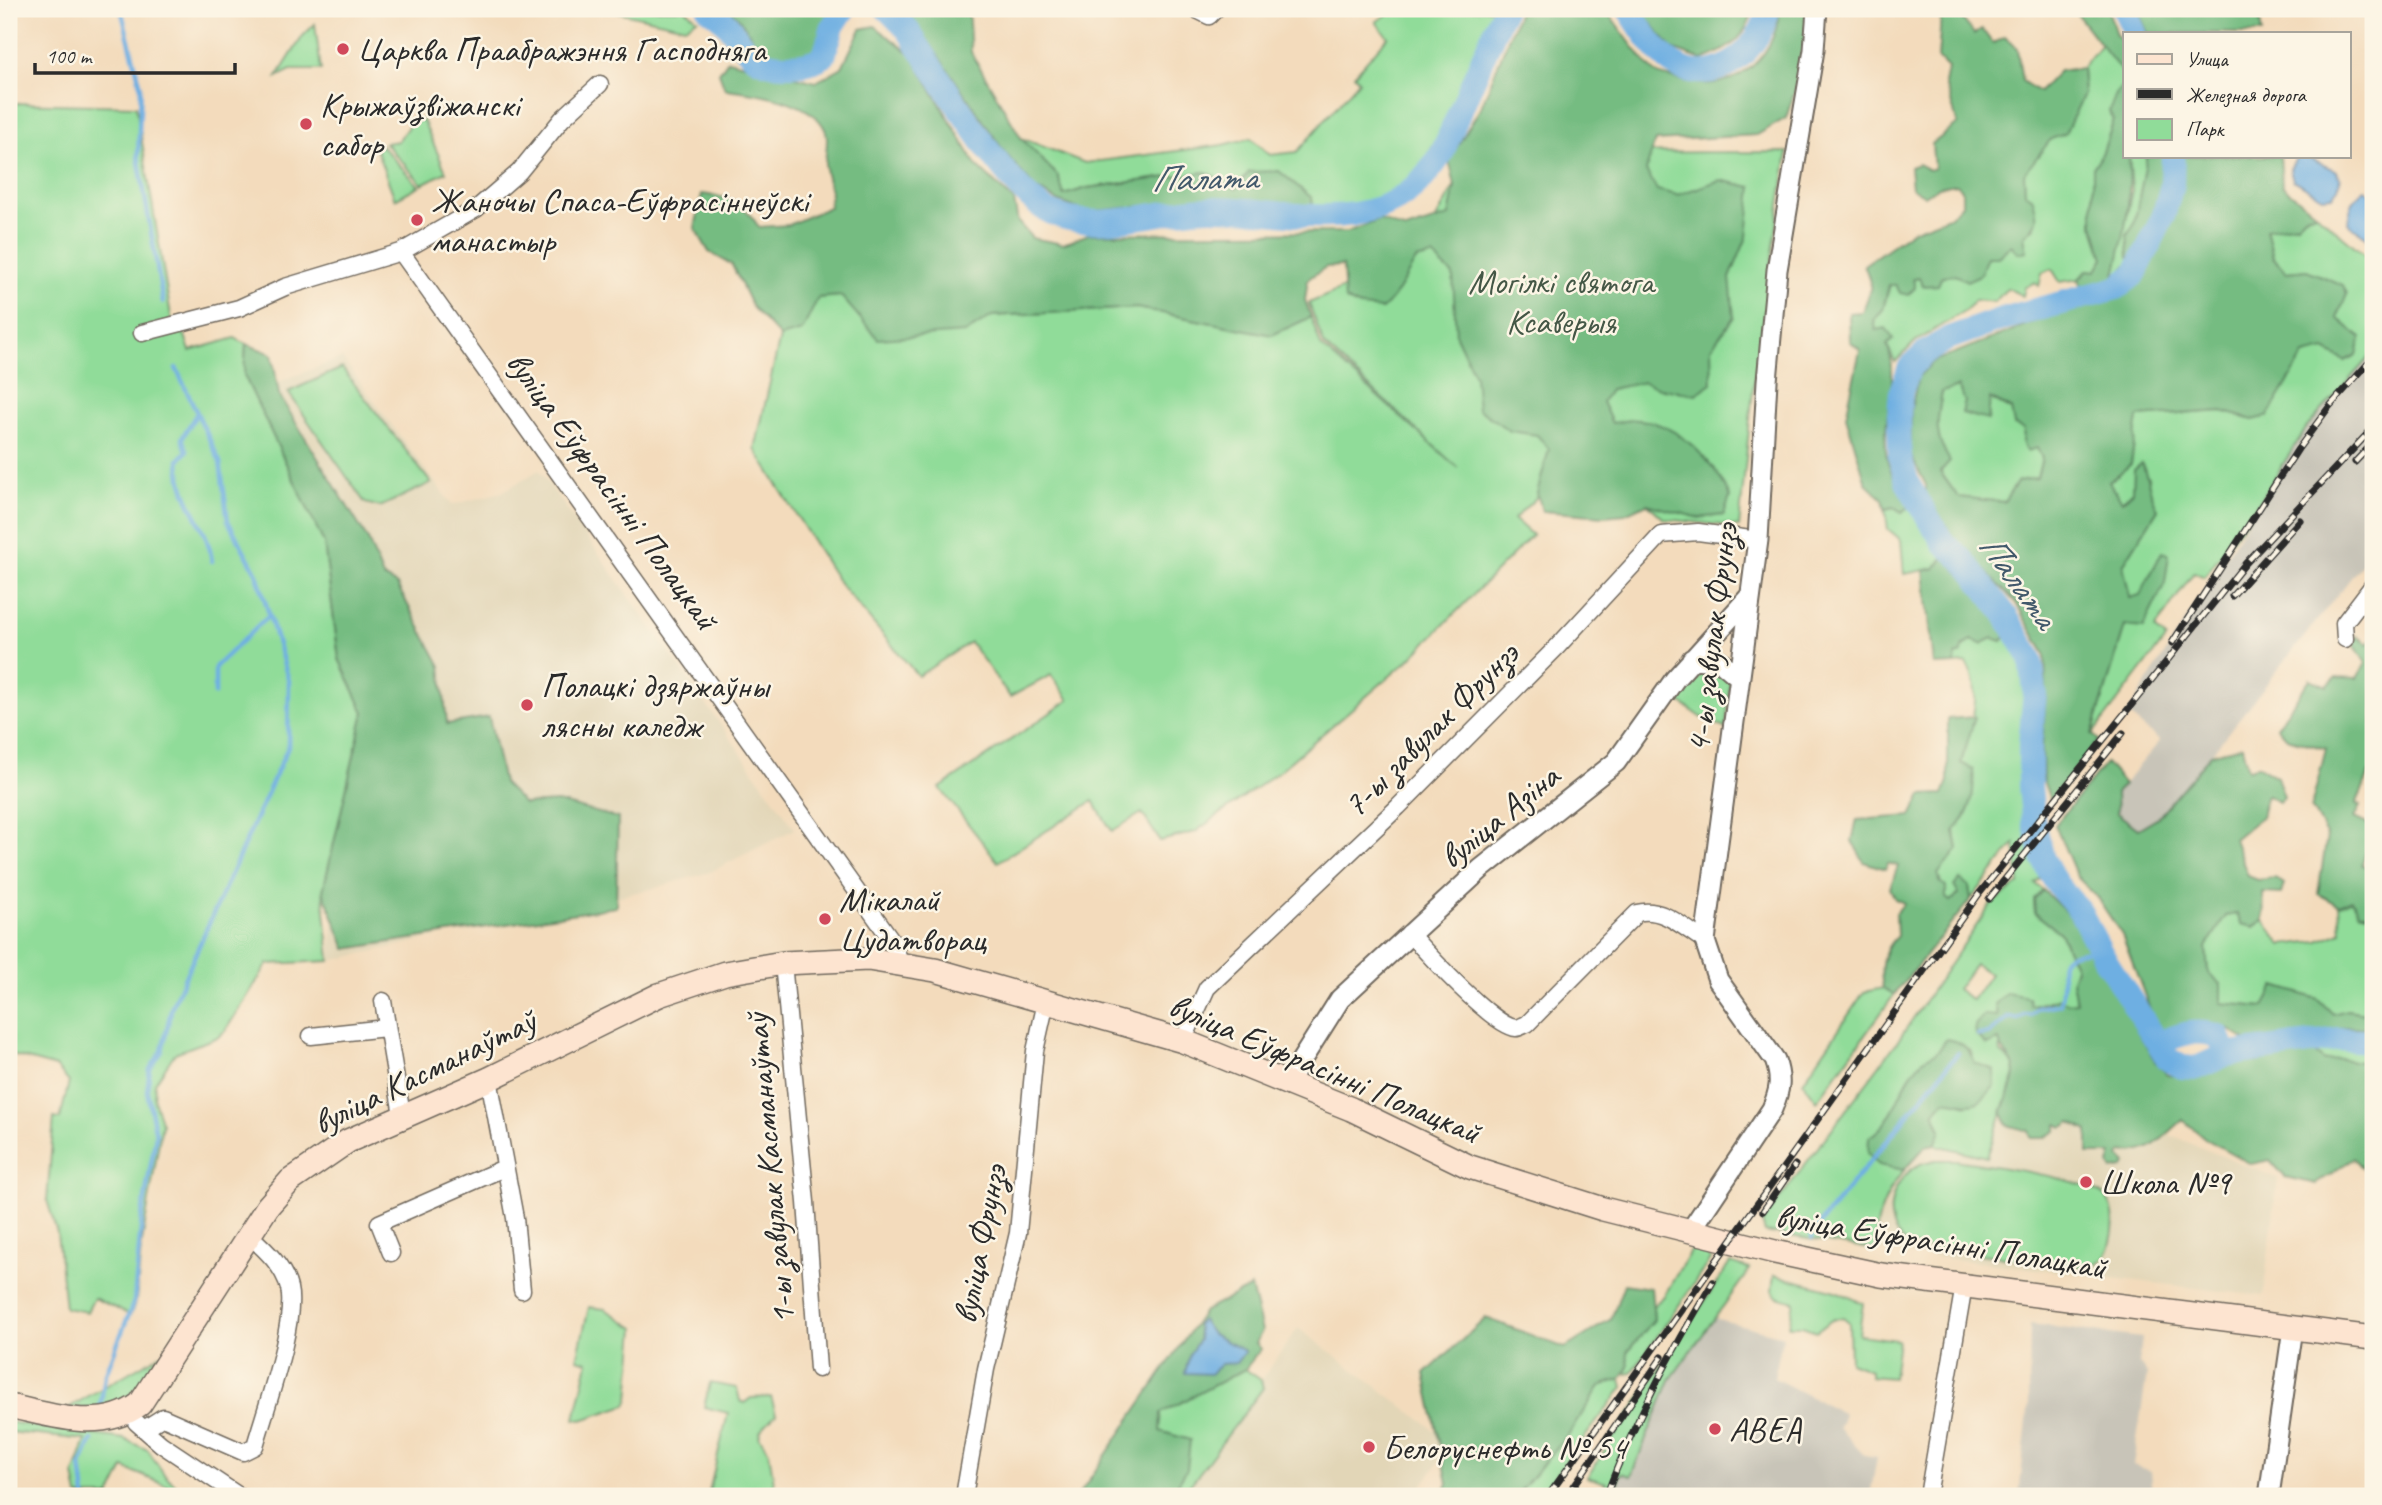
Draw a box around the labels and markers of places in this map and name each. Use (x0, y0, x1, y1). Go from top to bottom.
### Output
place label: Царква Праабражэння Гасподняга (357, 27, 767, 72)
marker: Царква Праабражэння Гасподняга (335, 41, 351, 57)
place label: Крыжаўзвіжанскі сабор (320, 82, 524, 167)
marker: Крыжаўзвіжанскі сабор (298, 116, 314, 132)
place label: Жаночы Спаса-Еўфрасіннеўскі манастыр (431, 178, 813, 263)
marker: Жаночы Спаса-Еўфрасіннеўскі манастыр (409, 212, 425, 228)
place label: Полацкі дзяржаўны лясны каледж (541, 663, 771, 748)
marker: Полацкі дзяржаўны лясны каледж (519, 697, 535, 713)
place label: Мікалай Цудатворац (839, 877, 987, 962)
marker: Мікалай Цудатворац (817, 911, 833, 927)
place label: Школа №9 (2100, 1160, 2234, 1205)
marker: Школа №9 (2078, 1174, 2094, 1190)
place label: АВЕА (1729, 1407, 1803, 1452)
marker: АВЕА (1707, 1421, 1723, 1437)
place label: Белоруснефть № 54 (1383, 1425, 1630, 1470)
marker: Белоруснефть № 54 (1361, 1439, 1377, 1455)

